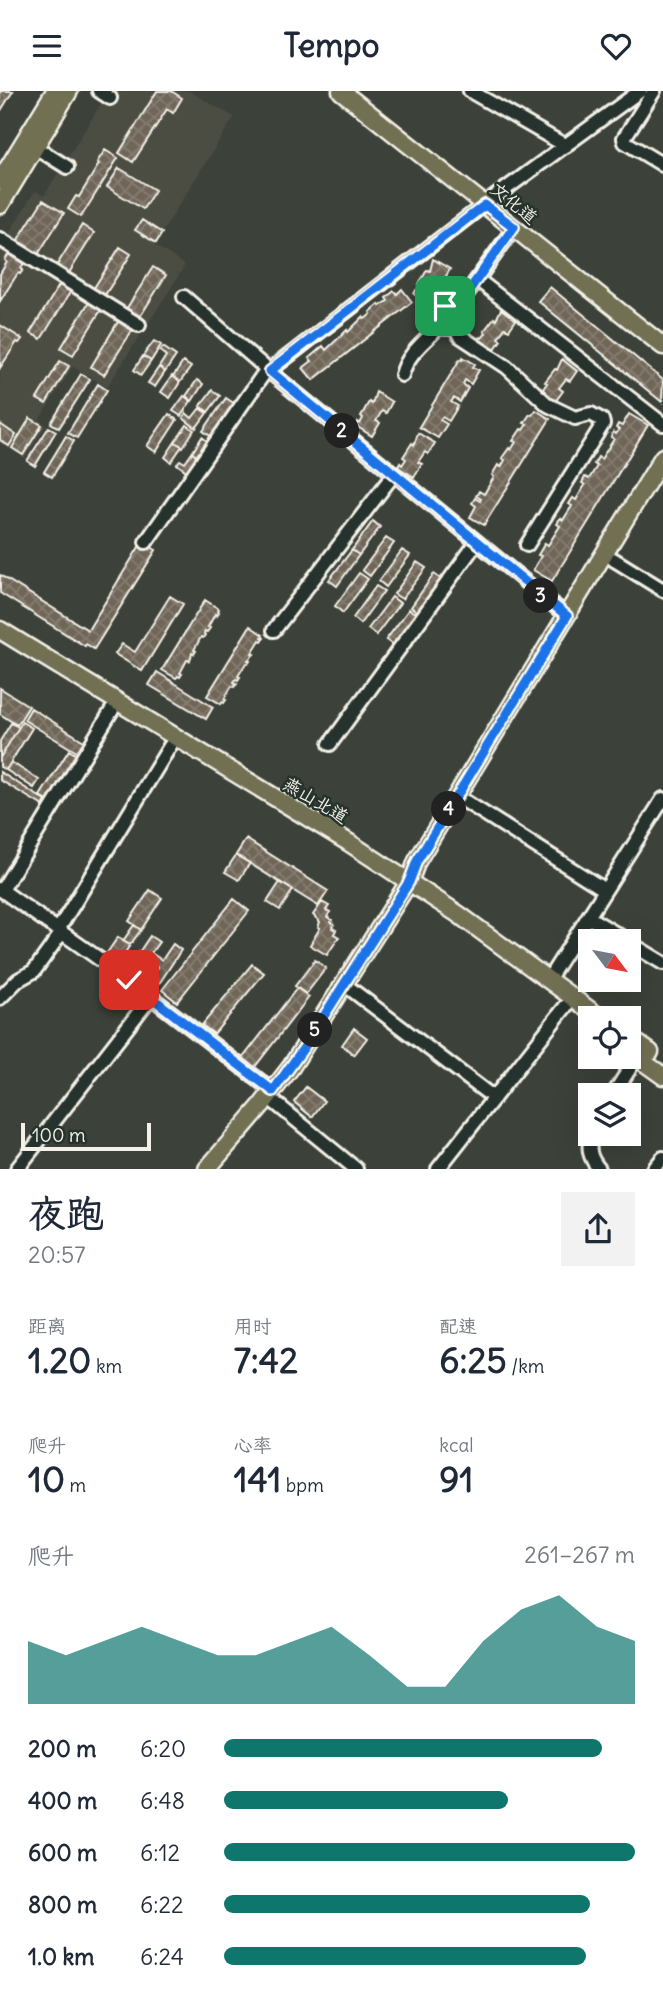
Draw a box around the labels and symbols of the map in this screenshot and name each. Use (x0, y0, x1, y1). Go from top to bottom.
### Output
street label: 文化道 (486, 177, 542, 229)
pin (415, 276, 475, 336)
pin: 2 (324, 413, 360, 449)
pin: 3 (524, 579, 558, 613)
street label: 燕山北道 (279, 772, 353, 828)
pin: 4 (432, 791, 466, 827)
north arrow (578, 929, 640, 992)
pin (99, 950, 159, 1010)
pin: 5 (298, 1013, 332, 1047)
scale bar (21, 1119, 150, 1151)

